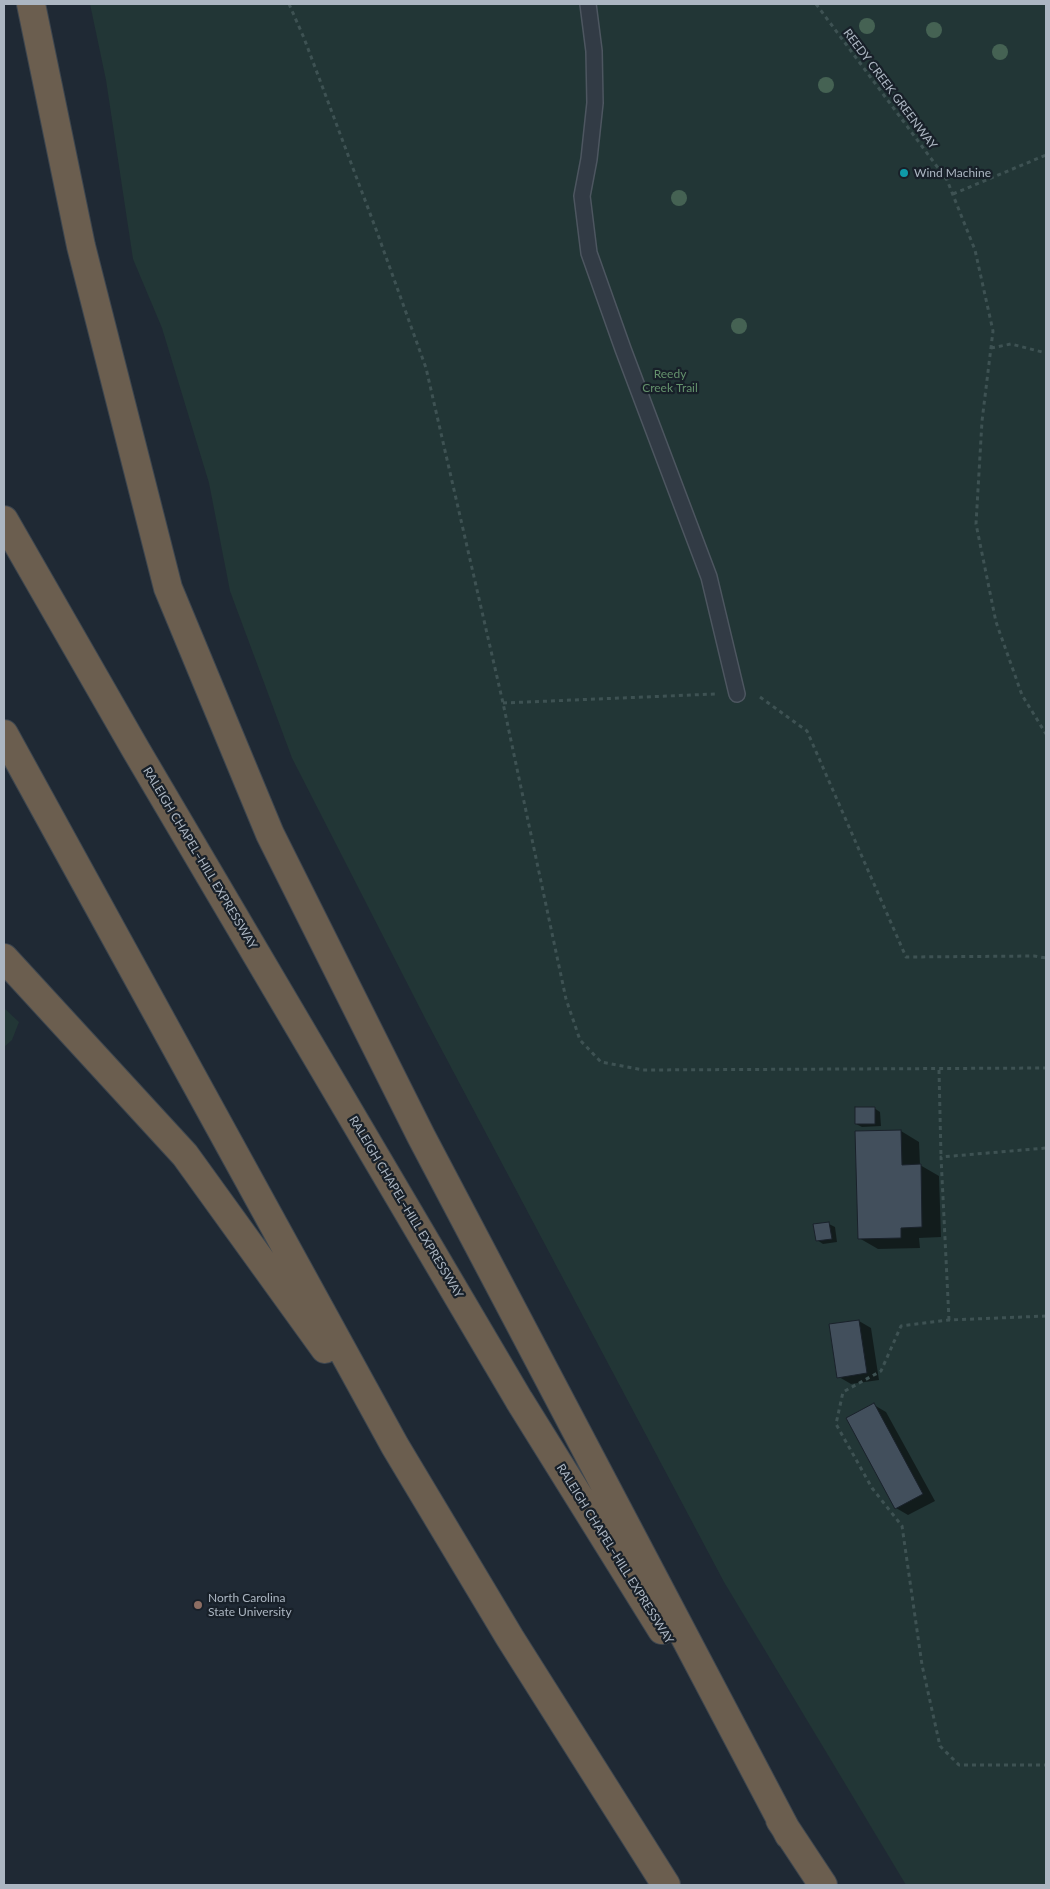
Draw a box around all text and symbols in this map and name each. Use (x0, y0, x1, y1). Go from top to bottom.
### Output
street label: REEDY CREEK GREENWAY (840, 26, 940, 152)
place label: Wind Machine (914, 166, 991, 180)
marker: Wind Machine (898, 167, 910, 179)
park label: Reedy Creek Trail (642, 367, 698, 395)
street label: RALEIGH CHAPEL–HILL EXPRESSWAY (140, 764, 260, 952)
street label: RALEIGH CHAPEL–HILL EXPRESSWAY (346, 1113, 466, 1301)
street label: RALEIGH CHAPEL–HILL EXPRESSWAY (553, 1461, 677, 1647)
place label: North Carolina State University (208, 1591, 292, 1619)
marker: North Carolina State University (192, 1599, 204, 1611)

